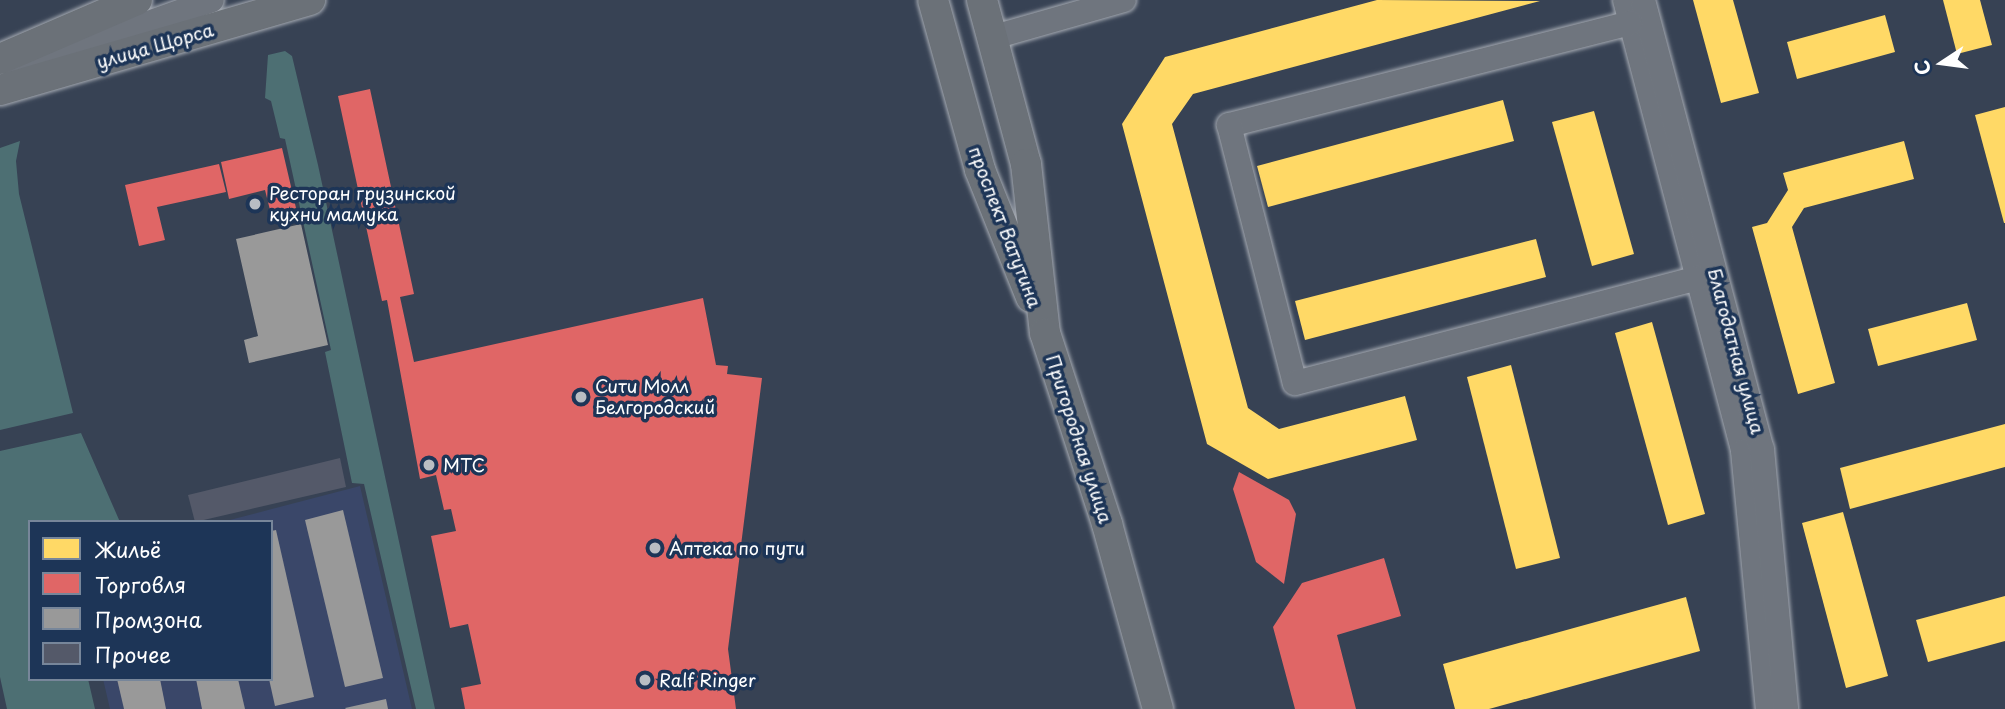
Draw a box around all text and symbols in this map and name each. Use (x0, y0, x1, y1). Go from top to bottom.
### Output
street label: улица Щорса (94, 19, 216, 73)
north arrow (1907, 28, 1977, 98)
text: С (1906, 58, 1937, 78)
street label: проспект Ватутина (964, 143, 1046, 311)
place label: Ресторан грузинской кухни мамука (269, 183, 456, 226)
marker: Ресторан грузинской кухни мамука (247, 196, 263, 212)
street label: Благодатная улица (1703, 265, 1769, 437)
street label: Пригородная улица (1041, 352, 1117, 526)
place label: Сити Молл Белгородский (595, 376, 715, 418)
marker: Сити Молл Белгородский (573, 389, 589, 405)
place label: МТС (443, 454, 485, 476)
marker: МТС (421, 457, 437, 473)
legend (28, 520, 273, 681)
text: Жильё (95, 533, 161, 565)
place label: Аптека по пути (669, 537, 807, 559)
marker: Аптека по пути (647, 540, 663, 556)
text: Торговля (95, 568, 186, 600)
text: Промзона (95, 603, 202, 635)
text: Прочее (95, 638, 171, 670)
place label: Ralf Ringer (659, 669, 757, 691)
marker: Ralf Ringer (637, 672, 653, 688)

